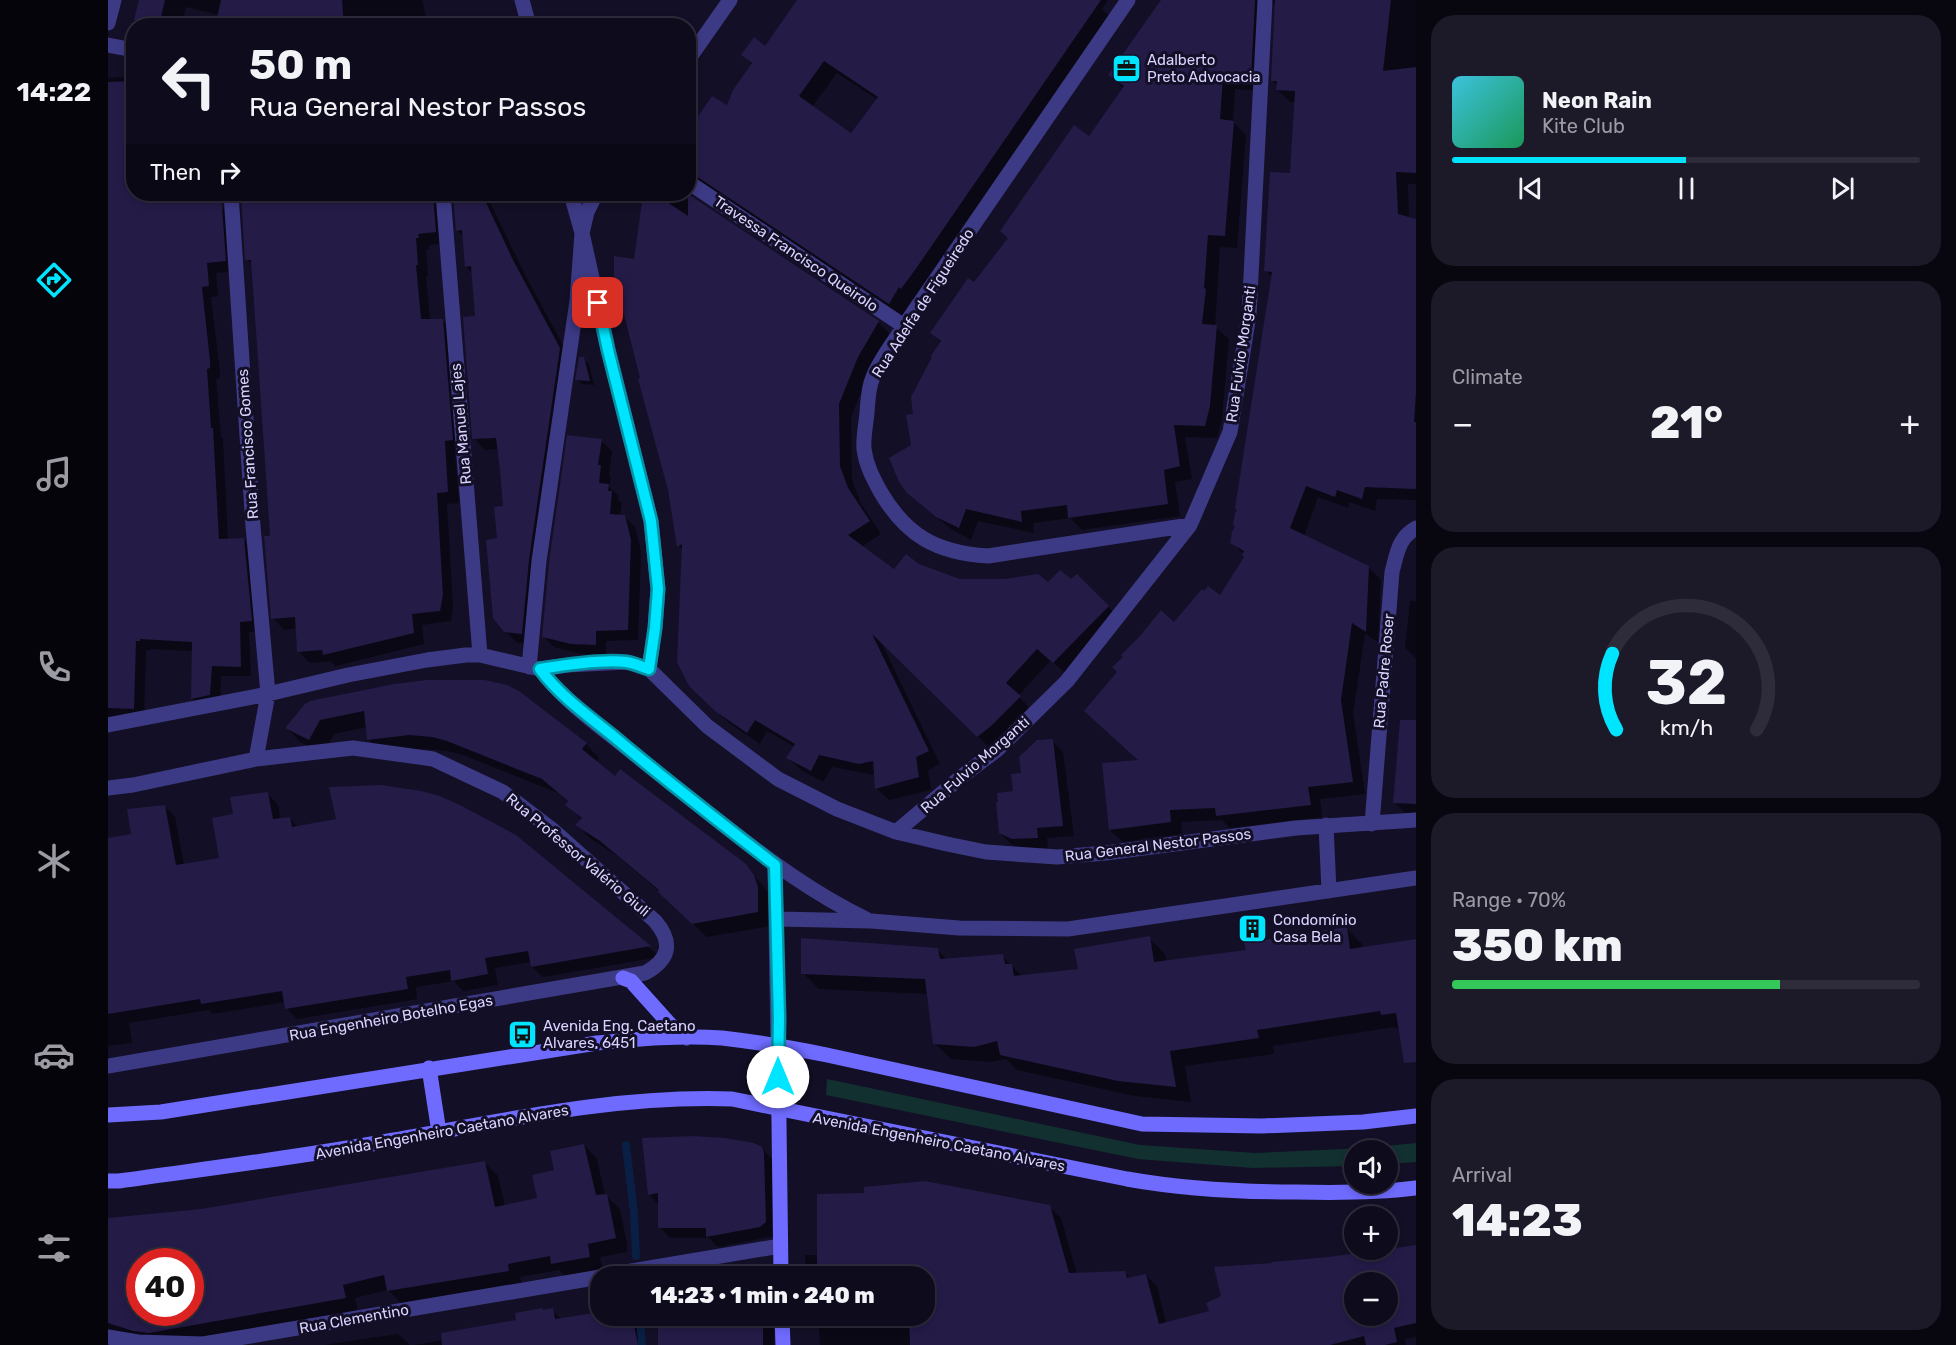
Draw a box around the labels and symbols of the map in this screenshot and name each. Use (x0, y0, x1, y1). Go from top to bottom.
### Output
place label: Adalberto Preto Advocacia (1147, 51, 1261, 86)
office icon: Adalberto Preto Advocacia (1110, 53, 1142, 85)
street label: Travessa Francisco Queirolo (710, 192, 882, 316)
street label: Rua Adelfa de Figueiredo (868, 225, 978, 381)
pin (572, 277, 623, 328)
street label: Rua Fulvio Morganti (1222, 284, 1260, 424)
street label: Rua Manuel Lajes (447, 362, 475, 485)
street label: Rua Francisco Gomes (234, 368, 262, 520)
street label: Rua Padre Roser (1370, 613, 1398, 729)
street label: Rua Fulvio Morganti (917, 713, 1033, 817)
street label: Rua Professor Valério Giuli (502, 790, 654, 920)
street label: Rua General Nestor Passos (1064, 825, 1252, 865)
place label: Condomínio Casa Bela (1273, 911, 1357, 946)
building icon: Condomínio Casa Bela (1236, 913, 1268, 945)
street label: Rua Engenheiro Botelho Egas (288, 991, 494, 1045)
place label: Avenida Eng. Caetano Alvares, 6451 (543, 1017, 696, 1052)
bus stop icon: Avenida Eng. Caetano Alvares, 6451 (506, 1019, 538, 1051)
position arrow (746, 1045, 810, 1109)
street label: Avenida Engenheiro Caetano Alvares (314, 1101, 570, 1163)
street label: Avenida Engenheiro Caetano Alvares (811, 1109, 1067, 1175)
speed limit sign: 40 (126, 1248, 204, 1326)
street label: Rua Clementino (298, 1301, 410, 1337)

